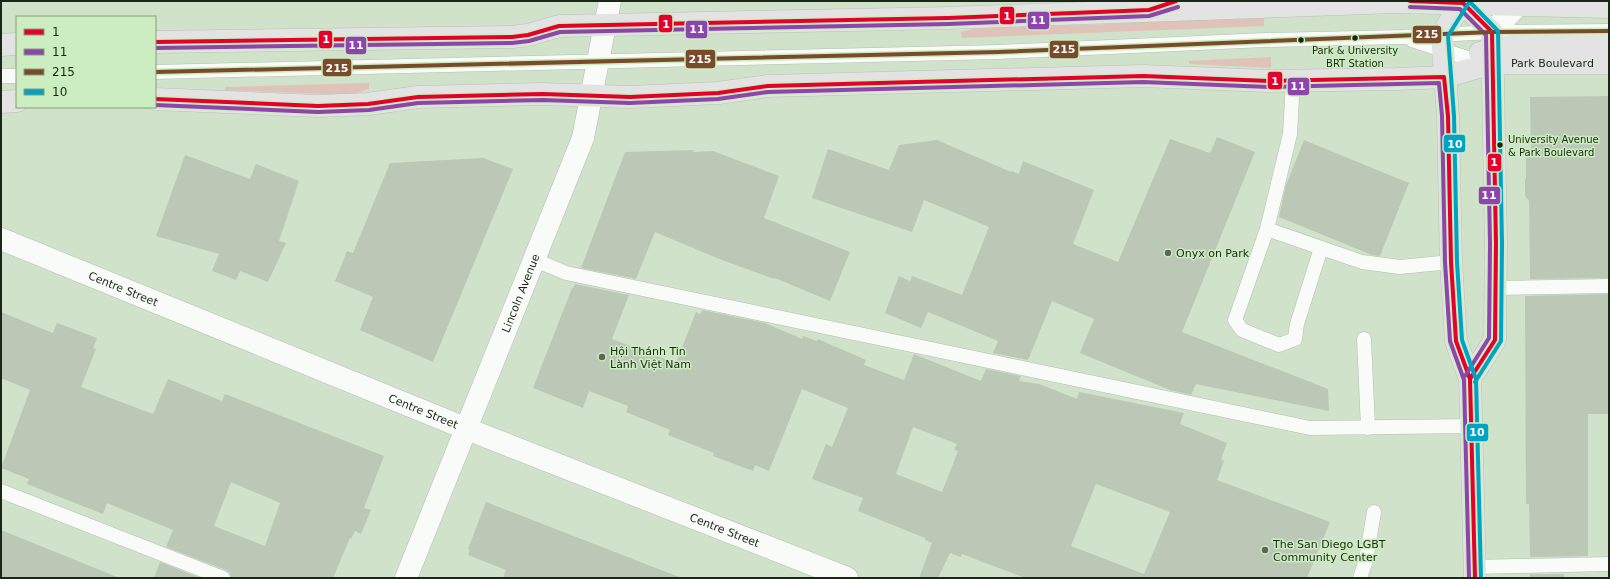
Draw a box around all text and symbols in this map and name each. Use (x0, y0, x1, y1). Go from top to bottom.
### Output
line badge: 1 (999, 6, 1015, 25)
text: 1 (1003, 10, 1011, 23)
line badge: 11 (1027, 11, 1050, 30)
line badge: 1 (658, 14, 673, 33)
text: 11 (1030, 14, 1046, 27)
legend (16, 16, 156, 108)
text: 1 (662, 18, 670, 31)
line badge: 11 (685, 20, 708, 39)
text: 11 (689, 23, 705, 36)
text: 1 (52, 25, 60, 39)
line badge: 215 (1412, 25, 1442, 44)
text: 215 (1416, 28, 1438, 41)
line badge: 1 (318, 30, 333, 49)
text: 1 (322, 33, 330, 46)
marker: Park & University BRT Station (1350, 33, 1360, 43)
unlabelled marker (1296, 35, 1306, 45)
line badge: 11 (345, 36, 367, 55)
text: 11 (348, 39, 364, 52)
line badge: 215 (1049, 40, 1079, 59)
text: 215 (1053, 43, 1075, 56)
text: 11 (52, 45, 67, 59)
place label: Park & University BRT Station (1312, 45, 1398, 69)
line badge: 215 (685, 49, 716, 69)
text: 215 (689, 53, 711, 66)
street label: Park Boulevard (1511, 57, 1594, 70)
line badge: 215 (322, 58, 352, 77)
text: 215 (326, 62, 348, 75)
text: 215 (52, 65, 75, 79)
line badge: 1 (1267, 71, 1283, 90)
text: 1 (1271, 75, 1279, 88)
line badge: 11 (1287, 77, 1310, 96)
text: 11 (1290, 80, 1306, 93)
text: 10 (52, 85, 67, 99)
line badge: 10 (1443, 134, 1466, 153)
place label: University Avenue & Park Boulevard (1508, 134, 1599, 158)
text: 10 (1447, 138, 1463, 151)
marker: University Avenue & Park Boulevard (1495, 140, 1505, 150)
line badge: 1 (1487, 153, 1502, 172)
text: 1 (1490, 156, 1498, 169)
line badge: 11 (1478, 186, 1501, 205)
text: 11 (1481, 189, 1497, 202)
place label: Onyx on Park (1176, 247, 1250, 260)
marker: Onyx on Park (1163, 248, 1173, 258)
street label: Lincoln Avenue (499, 252, 543, 335)
street label: Centre Street (86, 269, 160, 310)
place label: Hội Thánh Tin Lành Việt Nam (610, 345, 691, 371)
marker: Hội Thánh Tin Lành Việt Nam (597, 352, 607, 362)
street label: Centre Street (386, 392, 460, 432)
line badge: 10 (1466, 423, 1489, 442)
text: 10 (1469, 426, 1485, 439)
street label: Centre Street (688, 511, 762, 550)
place label: The San Diego LGBT Community Center (1272, 538, 1386, 564)
marker: The San Diego LGBT Community Center (1260, 545, 1270, 555)

